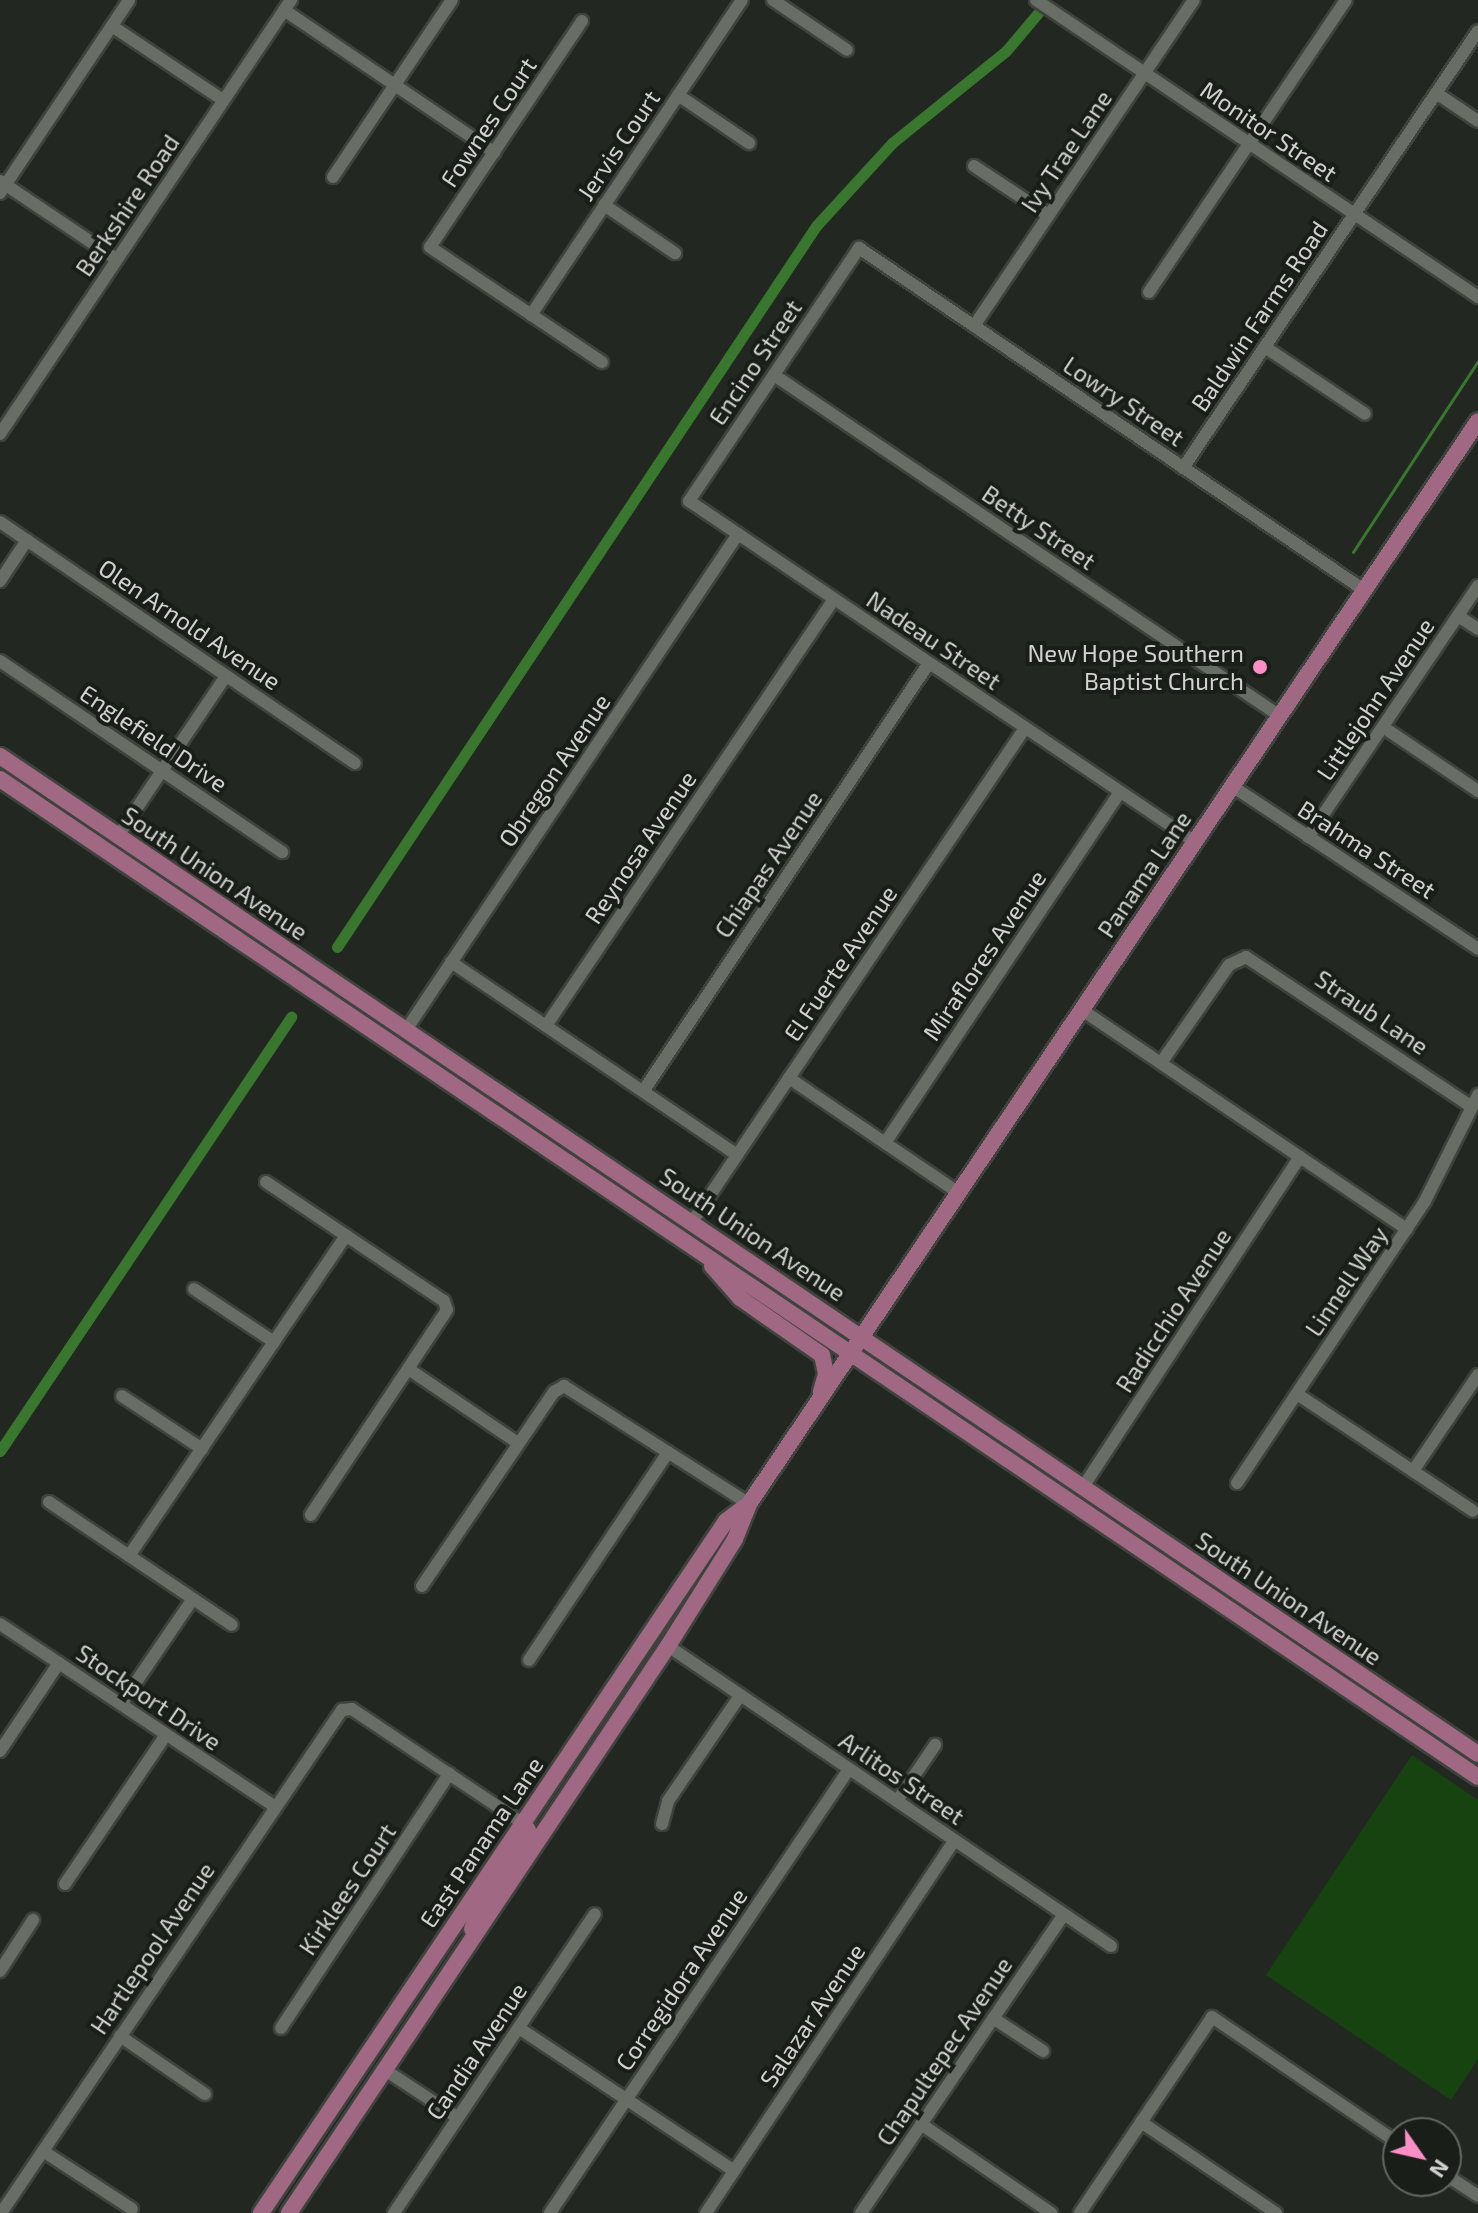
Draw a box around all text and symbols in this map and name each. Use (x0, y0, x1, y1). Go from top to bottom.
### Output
street label: Fownes Court (434, 52, 542, 192)
street label: Monitor Street (1195, 75, 1343, 187)
street label: Jervis Court (571, 84, 665, 206)
street label: Ivy Trae Lane (1014, 84, 1118, 218)
street label: Berkshire Road (69, 129, 185, 281)
street label: Baldwin Farms Road (1185, 216, 1333, 416)
street label: Encino Street (703, 294, 807, 430)
street label: Lowry Street (1058, 350, 1190, 452)
street label: Betty Street (977, 478, 1101, 576)
street label: Olen Arnold Avenue (93, 552, 287, 696)
street label: Nadeau Street (861, 585, 1007, 695)
street label: Littlejohn Avenue (1310, 612, 1440, 786)
place label: New Hope Southern Baptist Church (1027, 639, 1244, 695)
marker: New Hope Southern Baptist Church (1251, 658, 1269, 676)
street label: Englefield Drive (75, 678, 233, 798)
street label: Obregon Avenue (492, 688, 616, 852)
street label: Reynosa Avenue (578, 765, 702, 929)
street label: Chiapas Avenue (708, 785, 828, 943)
street label: Brahma Street (1293, 794, 1441, 904)
street label: South Union Avenue (116, 800, 314, 946)
street label: Panama Lane (1091, 805, 1197, 943)
street label: Miraflores Avenue (916, 864, 1052, 1046)
street label: El Fuerte Avenue (777, 879, 903, 1047)
street label: Straub Lane (1310, 964, 1434, 1060)
street label: South Union Avenue (654, 1161, 852, 1307)
street label: Linnell Way (1299, 1220, 1393, 1342)
street label: Radicchio Avenue (1109, 1222, 1237, 1398)
street label: South Union Avenue (1190, 1525, 1388, 1671)
street label: Stockport Drive (71, 1638, 227, 1756)
street label: Arlitos Street (834, 1726, 970, 1830)
street label: East Panama Lane (413, 1751, 549, 1933)
street label: Kirklees Court (293, 1818, 401, 1960)
street label: Hartlepool Avenue (84, 1856, 220, 2040)
street label: Corregidora Avenue (609, 1882, 753, 2076)
street label: Salazar Avenue (753, 1937, 871, 2093)
street label: Chapultepec Avenue (870, 1951, 1018, 2151)
street label: Candia Avenue (419, 1977, 533, 2125)
north arrow (1382, 2117, 1462, 2197)
text: N (1425, 2155, 1455, 2183)

